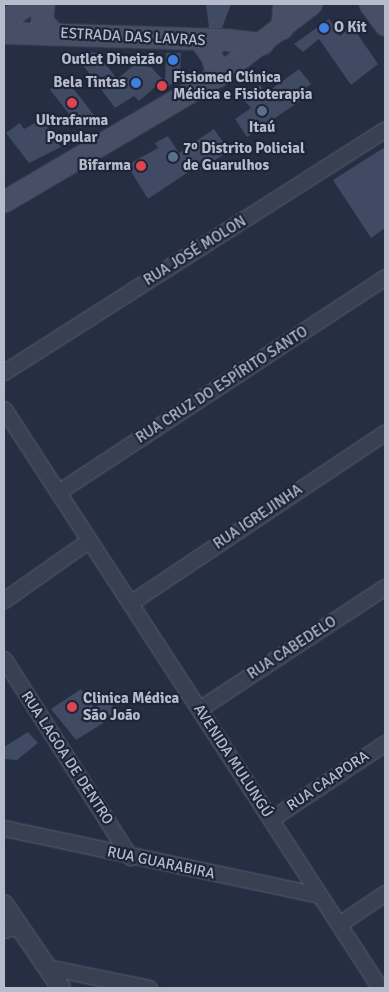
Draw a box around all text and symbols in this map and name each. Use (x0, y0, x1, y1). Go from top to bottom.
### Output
place label: O Kit (334, 19, 367, 37)
marker: O Kit (318, 22, 330, 34)
street label: ESTRADA DAS LAVRAS (60, 24, 206, 50)
place label: Outlet Dineizão (61, 51, 163, 69)
marker: Outlet Dineizão (167, 54, 179, 66)
place label: Fisiomed Clínica Médica e Fisioterapia (173, 68, 313, 103)
place label: Bela Tintas (53, 74, 126, 92)
marker: Bela Tintas (130, 77, 142, 89)
marker: Fisiomed Clínica Médica e Fisioterapia (155, 79, 169, 93)
marker: Ultrafarma Popular (66, 97, 78, 109)
marker: Itaú (256, 105, 268, 117)
place label: Ultrafarma Popular (36, 111, 108, 146)
place label: Itaú (249, 119, 275, 137)
place label: 7º Distrito Policial de Guarulhos (183, 139, 305, 174)
marker: 7º Distrito Policial de Guarulhos (167, 151, 179, 163)
place label: Bifarma (78, 157, 131, 175)
marker: Bifarma (135, 160, 147, 172)
street label: RUA JOSÉ MOLON (141, 212, 249, 290)
street label: RUA CRUZ DO ESPÍRITO SANTO (133, 323, 311, 447)
street label: RUA IGREJINHA (210, 481, 306, 553)
street label: RUA CABEDELO (244, 613, 340, 683)
street label: RUA LAGOA DE DENTRO (17, 688, 117, 828)
place label: Clinica Médica São João (83, 689, 179, 724)
marker: Clinica Médica São João (65, 700, 79, 714)
street label: AVENIDA MULUNGÚ (190, 701, 276, 821)
street label: RUA CAAPORA (284, 747, 372, 815)
street label: RUA GUARABIRA (106, 843, 216, 883)

